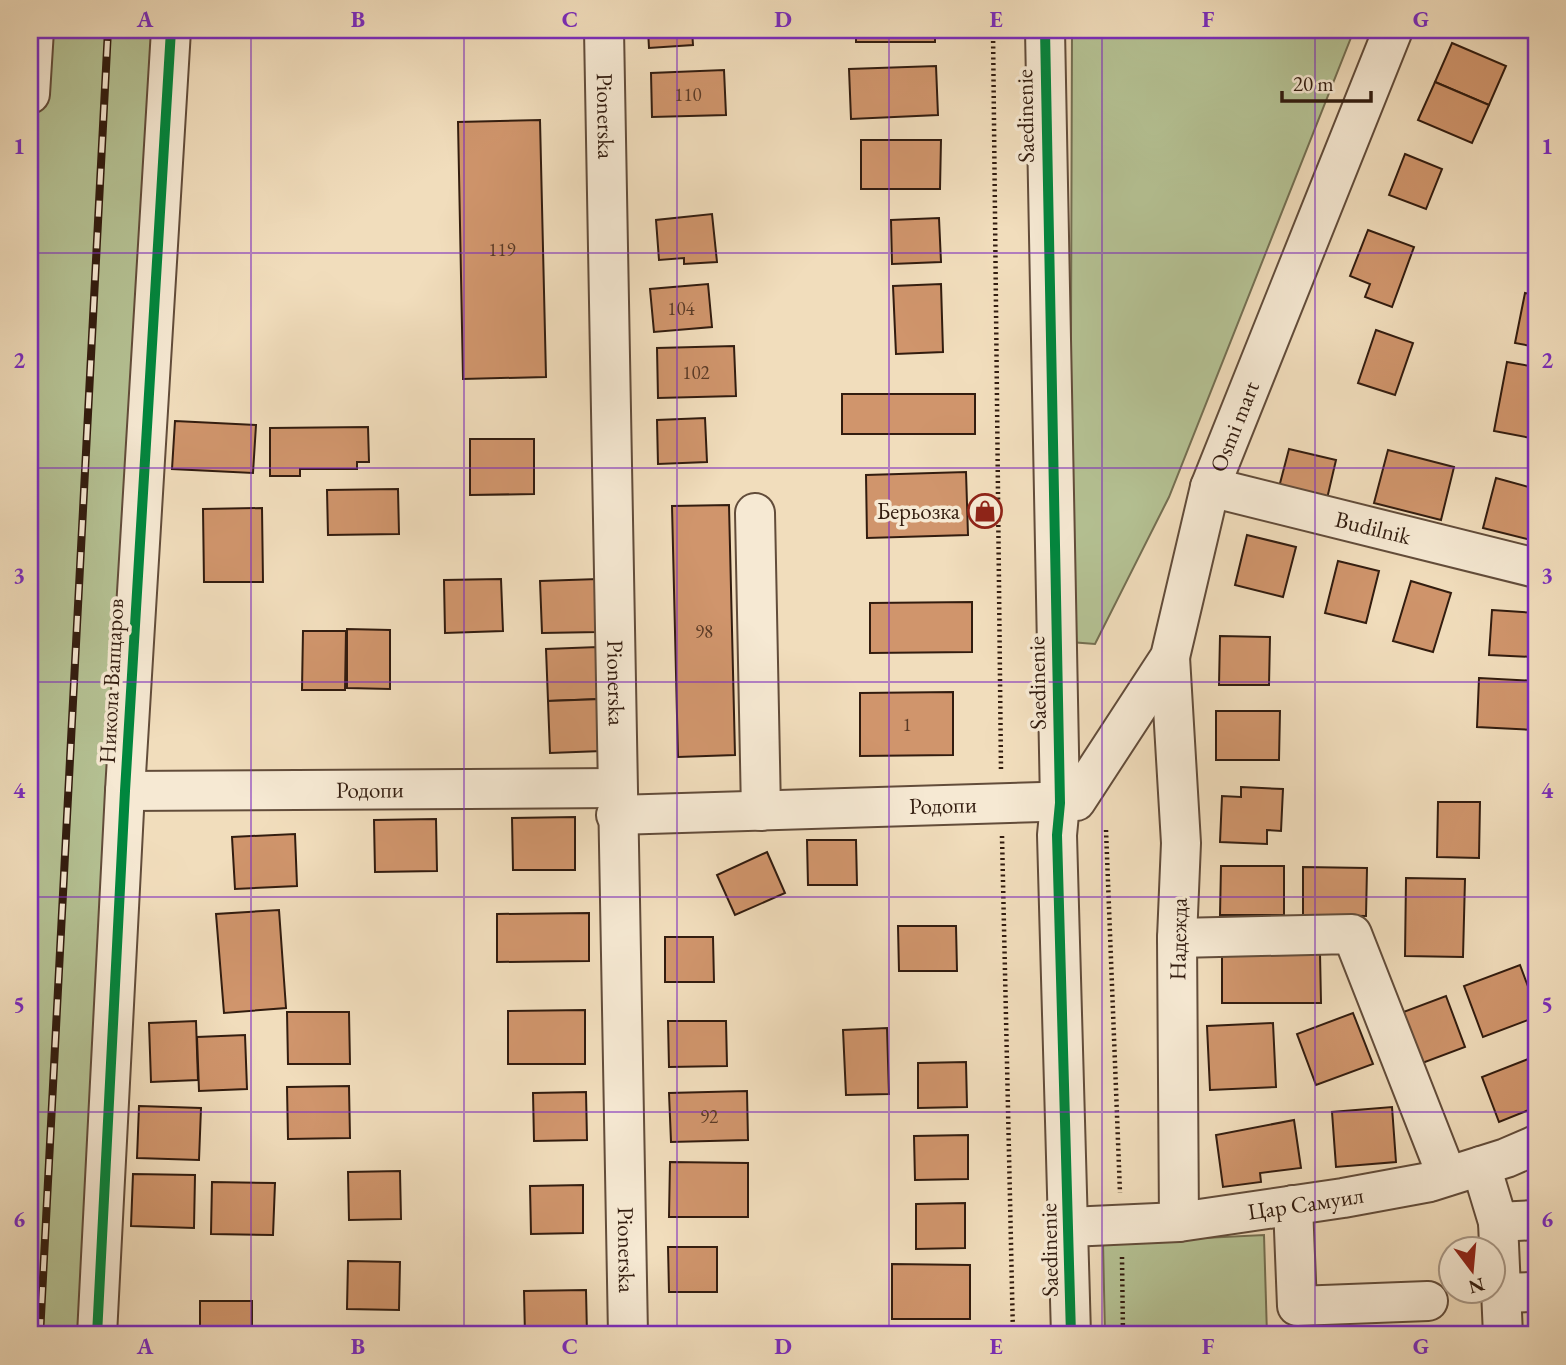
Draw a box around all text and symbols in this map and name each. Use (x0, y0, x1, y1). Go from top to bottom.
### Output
text: A (136, 4, 154, 34)
text: B (351, 4, 365, 34)
text: C (562, 4, 578, 34)
text: D (774, 4, 792, 34)
text: E (989, 4, 1003, 34)
text: F (1202, 4, 1215, 34)
text: G (1413, 4, 1429, 34)
scale bar (1282, 60, 1372, 104)
street label: Saedinenie (1009, 69, 1041, 163)
text: 20 m (1293, 70, 1334, 97)
street label: Pionerska (590, 73, 621, 160)
house number: 110 (674, 82, 702, 107)
text: 1 (13, 131, 25, 161)
text: 1 (1541, 131, 1553, 161)
house number: 119 (488, 237, 516, 262)
house number: 104 (667, 296, 696, 321)
text: 2 (13, 345, 25, 375)
text: 2 (1541, 345, 1553, 375)
house number: 102 (682, 360, 710, 385)
street label: Osmi mart (1203, 376, 1266, 476)
shop icon: Берьозка (966, 492, 1004, 530)
place label: Берьозка (877, 496, 961, 526)
street label: Budilnik (1332, 504, 1415, 552)
text: 3 (13, 560, 25, 590)
text: 3 (1541, 560, 1553, 590)
street label: Никола Вапцаров (92, 597, 130, 764)
house number: 98 (695, 619, 713, 644)
street label: Saedinenie (1021, 636, 1053, 730)
street label: Pionerska (600, 640, 632, 727)
house number: 1 (902, 712, 912, 737)
street label: Родопи (336, 774, 404, 805)
text: 4 (13, 775, 26, 805)
text: 4 (1541, 775, 1554, 805)
street label: Родопи (908, 789, 977, 821)
street label: Надежда (1162, 897, 1194, 981)
text: 5 (13, 989, 25, 1019)
text: 5 (1541, 989, 1553, 1019)
house number: 92 (700, 1104, 718, 1129)
street label: Цар Самуил (1246, 1180, 1366, 1227)
street label: Saedinenie (1033, 1203, 1065, 1297)
text: 6 (13, 1204, 25, 1234)
text: 6 (1541, 1204, 1553, 1234)
street label: Pionerska (611, 1207, 642, 1294)
north arrow (1436, 1236, 1506, 1306)
text: N (1465, 1272, 1487, 1300)
text: A (136, 1331, 154, 1361)
text: B (351, 1331, 365, 1361)
text: C (562, 1331, 578, 1361)
text: D (774, 1331, 792, 1361)
text: E (989, 1331, 1003, 1361)
text: F (1202, 1331, 1215, 1361)
text: G (1413, 1331, 1429, 1361)

